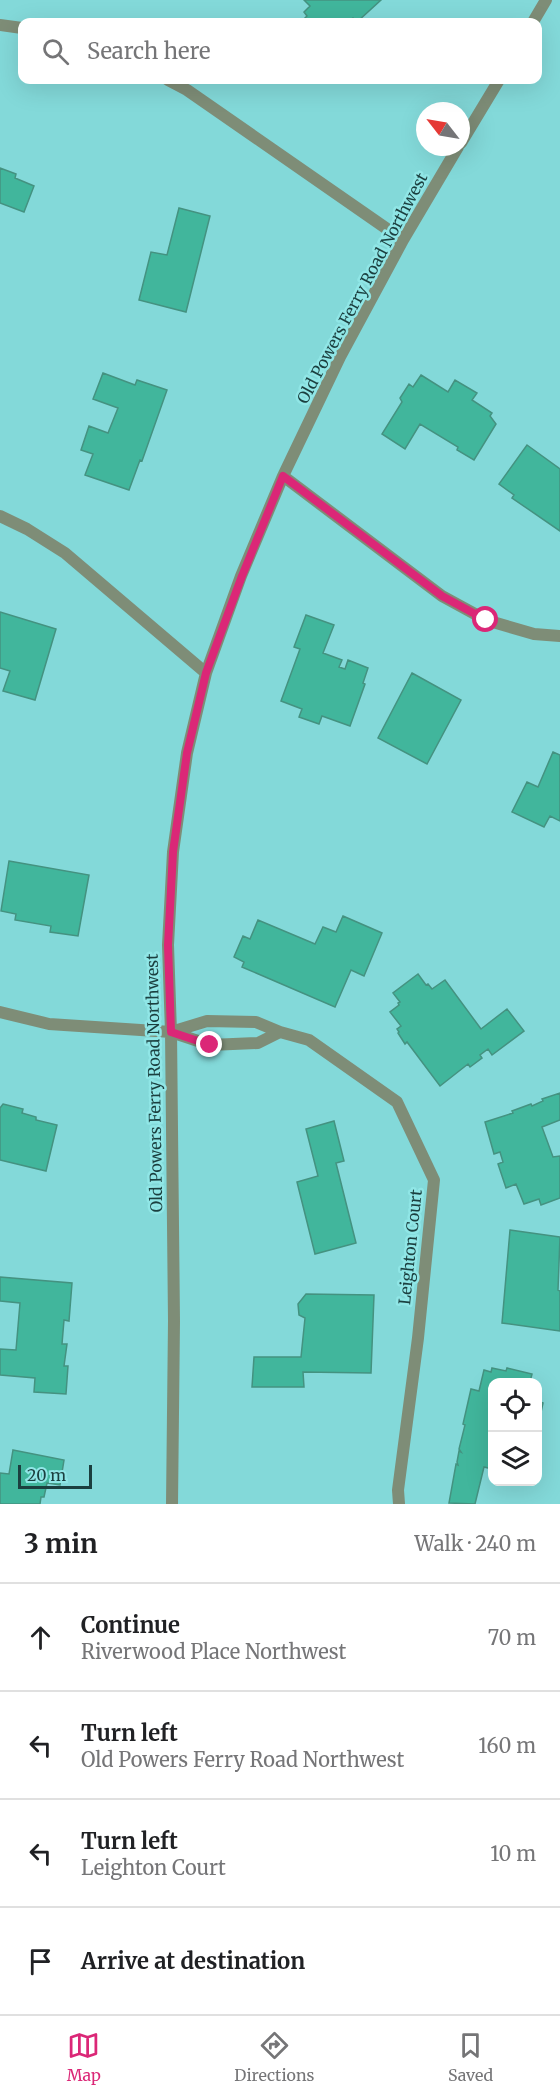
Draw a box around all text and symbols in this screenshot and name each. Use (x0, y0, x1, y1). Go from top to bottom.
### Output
search box (18, 18, 542, 84)
icon: search (39, 35, 72, 68)
text: Search here (87, 37, 210, 65)
north arrow (416, 102, 470, 156)
street label: Old Powers Ferry Road Northwest (292, 168, 432, 407)
route start (472, 606, 498, 632)
street label: Old Powers Ferry Road Northwest (142, 953, 166, 1212)
route end (196, 1031, 222, 1057)
street label: Leighton Court (394, 1188, 426, 1306)
map controls (488, 1378, 542, 1486)
button: locate (488, 1378, 542, 1432)
button: layers (488, 1432, 542, 1486)
scale bar (18, 1462, 92, 1490)
text: 20 m (27, 1465, 66, 1485)
text: 3 min (24, 1527, 98, 1560)
text: Walk · 240 m (415, 1531, 536, 1556)
text: Continue (81, 1611, 180, 1639)
icon: ahead (24, 1621, 57, 1654)
text: 70 m (488, 1625, 536, 1650)
text: Riverwood Place Northwest (81, 1639, 346, 1664)
text: Turn left (81, 1719, 178, 1747)
icon: left (24, 1729, 57, 1762)
text: 160 m (478, 1733, 536, 1758)
text: Old Powers Ferry Road Northwest (81, 1747, 404, 1772)
text: Turn left (81, 1827, 178, 1855)
icon: left (24, 1837, 57, 1870)
text: 10 m (490, 1841, 536, 1866)
text: Leighton Court (81, 1855, 226, 1880)
icon: arrive (24, 1945, 57, 1978)
text: Arrive at destination (81, 1947, 305, 1975)
tab: Map (67, 2029, 101, 2085)
tab: Directions (234, 2029, 314, 2085)
tab: Saved (448, 2029, 493, 2085)

